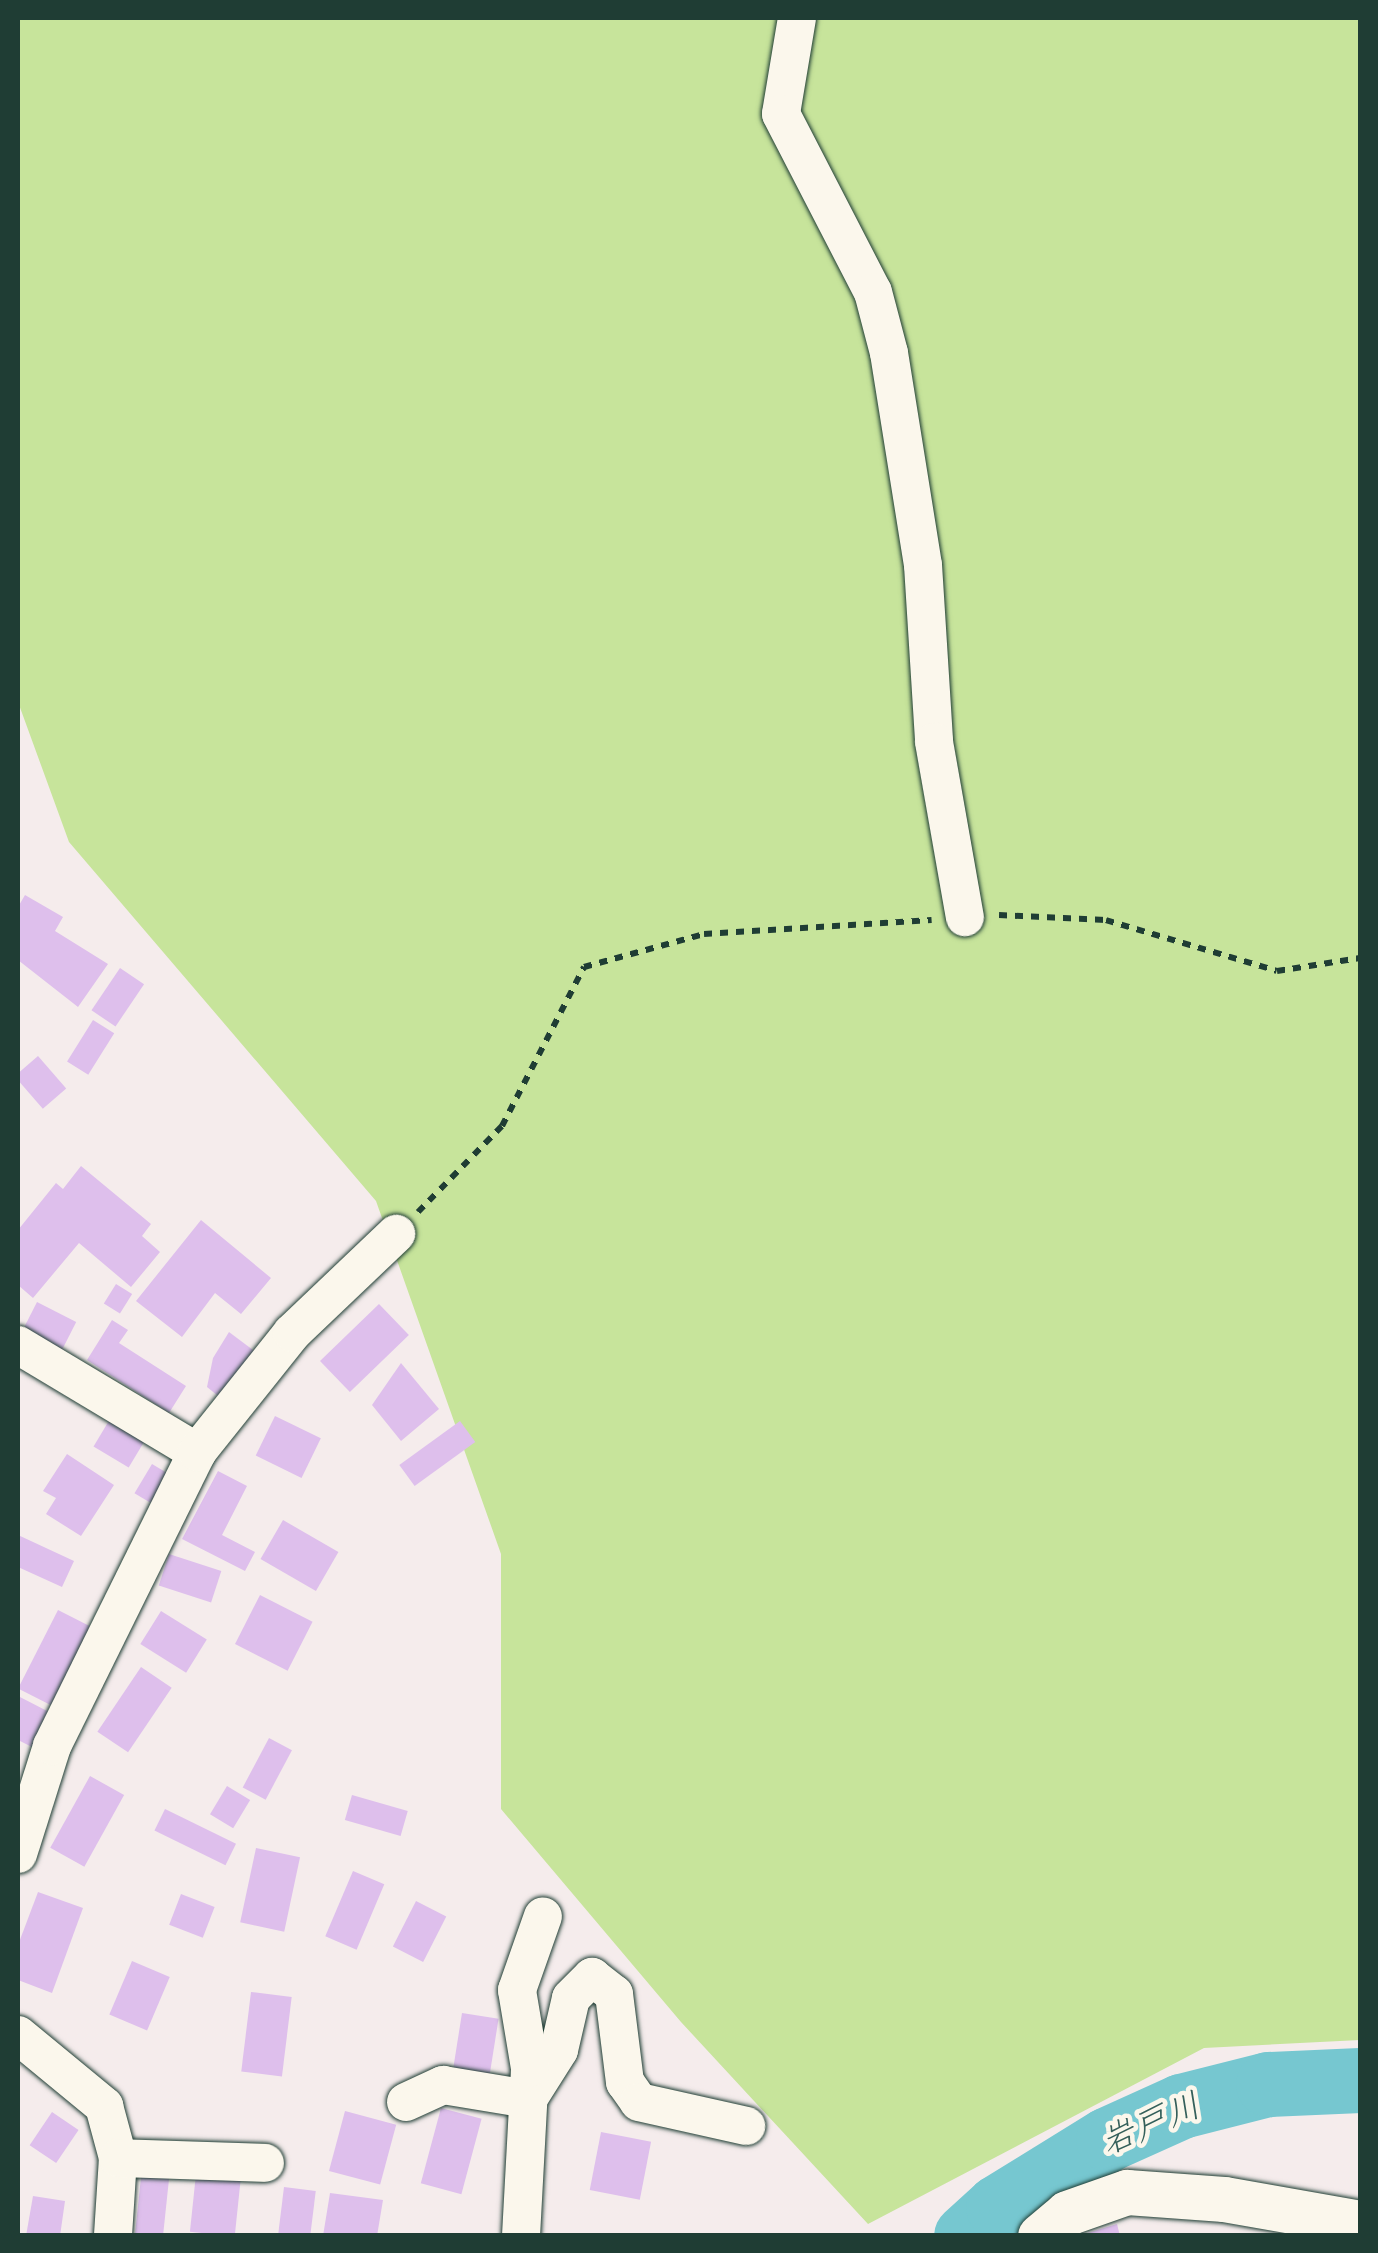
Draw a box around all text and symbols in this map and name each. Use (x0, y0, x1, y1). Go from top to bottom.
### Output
water label: 岩戸川 (1094, 2085, 1208, 2165)

